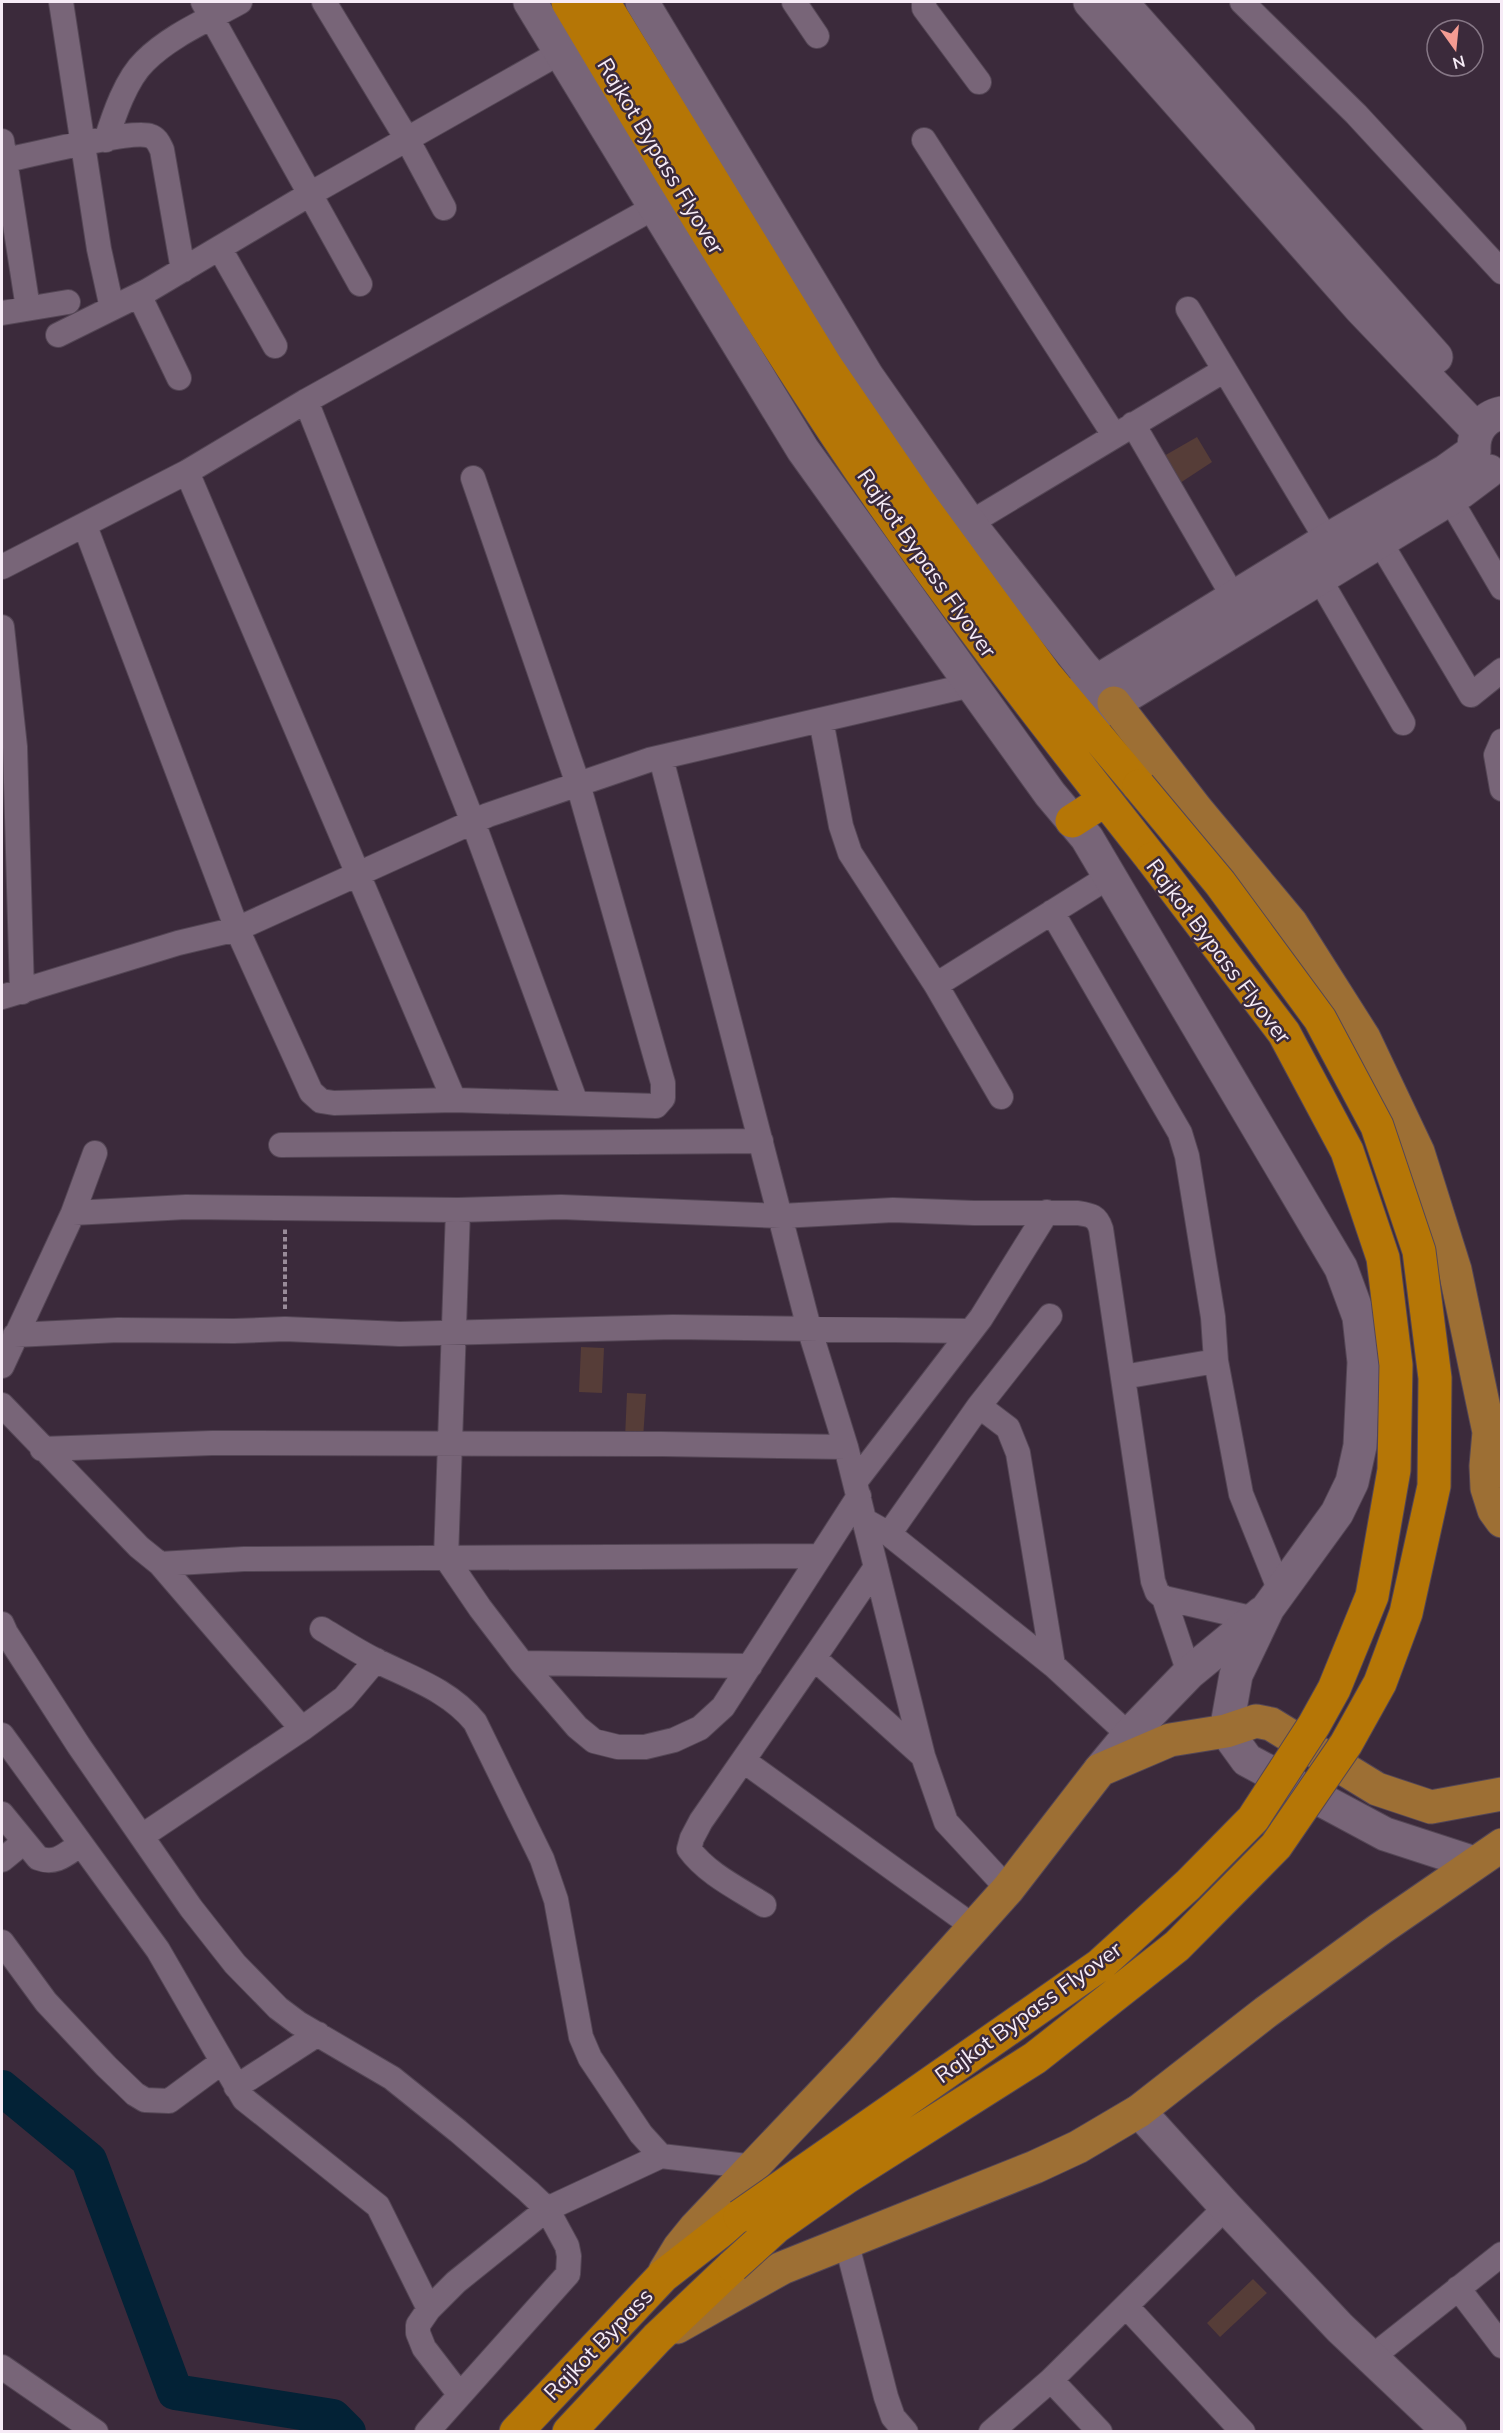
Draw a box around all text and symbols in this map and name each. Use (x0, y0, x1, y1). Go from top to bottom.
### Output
north arrow (1425, 18, 1485, 78)
text: N (1450, 51, 1467, 74)
street label: Rajkot Bypass Flyover (591, 53, 731, 259)
street label: Rajkot Bypass Flyover (851, 463, 1003, 663)
street label: Rajkot Bypass Flyover (1140, 853, 1298, 1049)
street label: Rajkot Bypass Flyover (929, 1935, 1127, 2089)
street label: Rajkot Bypass (537, 2282, 659, 2406)

